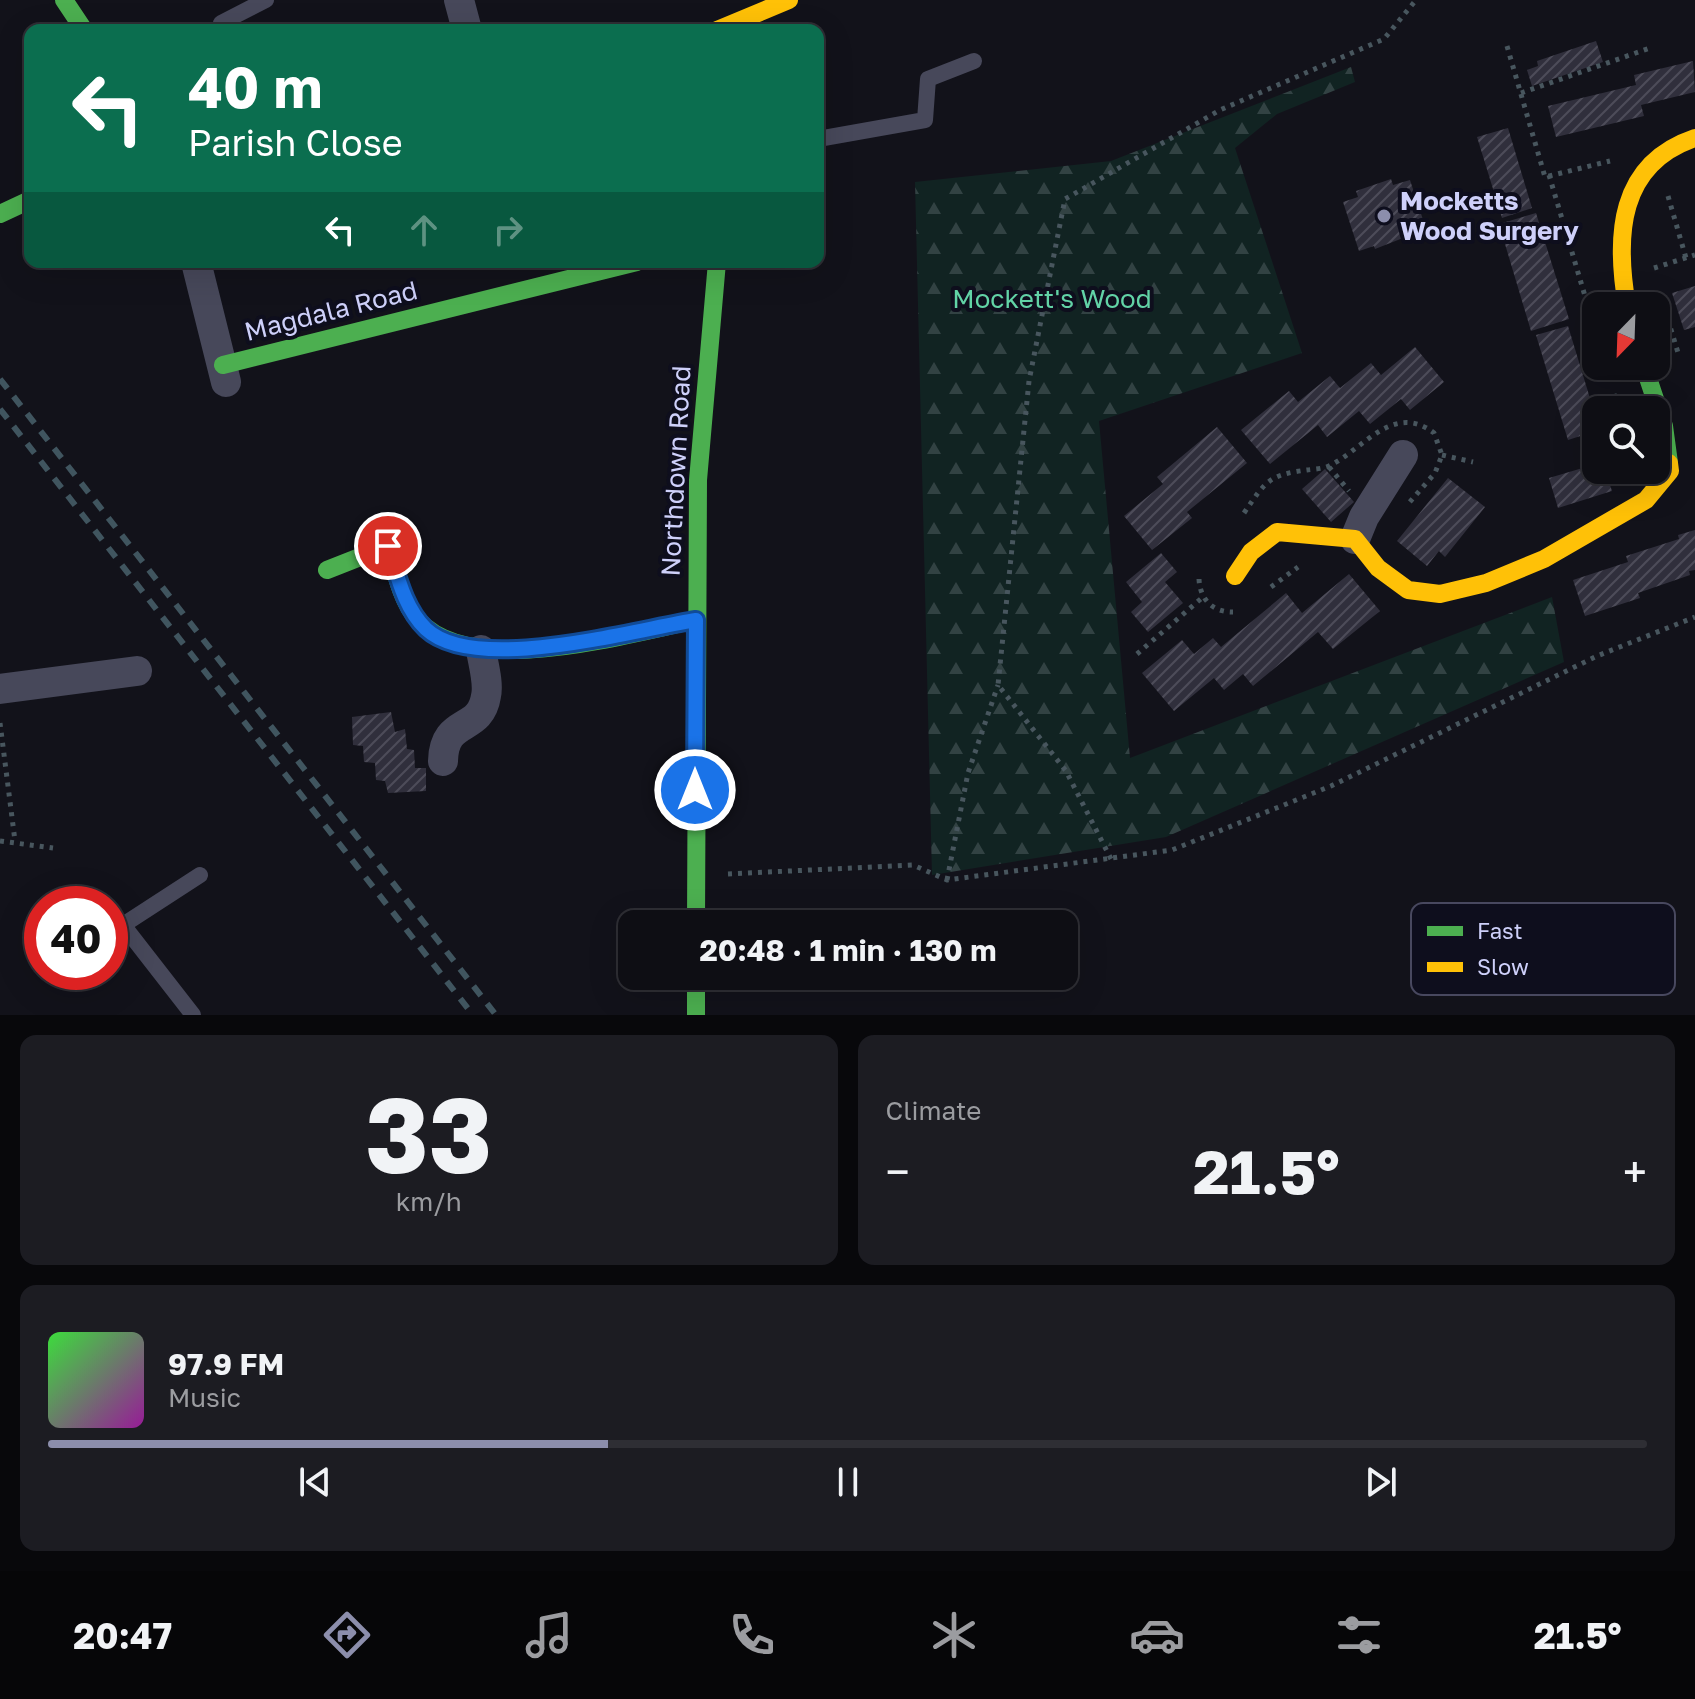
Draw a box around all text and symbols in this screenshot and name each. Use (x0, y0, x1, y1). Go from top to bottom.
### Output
text: 40 m (188, 53, 322, 120)
icon: left (56, 56, 160, 160)
text: Parish Close (188, 121, 403, 164)
place label: Mocketts Wood Surgery (1400, 185, 1579, 246)
marker: Mocketts Wood Surgery (1375, 207, 1393, 225)
icon: left (318, 208, 362, 252)
icon: ahead (402, 208, 446, 252)
icon: right (486, 208, 530, 252)
street label: Magdala Road (241, 274, 420, 347)
park label: Mockett's Wood (952, 283, 1152, 314)
north arrow (1582, 292, 1670, 380)
map controls (1582, 292, 1670, 484)
street label: Northdown Road (655, 365, 697, 577)
button: search (1582, 396, 1670, 484)
pin (354, 512, 422, 580)
icon: arrive (366, 524, 410, 568)
position arrow (653, 748, 737, 832)
speed limit sign: 40 (24, 886, 128, 990)
legend (1411, 903, 1675, 995)
text: Fast (1477, 917, 1523, 944)
text: 20:48 · 1 min · 130 m (699, 932, 997, 968)
text: Slow (1477, 953, 1529, 980)
text: 33 (365, 1071, 492, 1196)
text: Climate (886, 1095, 981, 1126)
text: 21.5° (1193, 1135, 1340, 1207)
text: − (886, 1145, 910, 1198)
text: + (1623, 1145, 1647, 1198)
text: km/h (396, 1186, 462, 1217)
text: 97.9 FM (168, 1346, 284, 1382)
text: Music (168, 1382, 241, 1413)
icon: previous (293, 1460, 337, 1504)
icon: pause (826, 1460, 870, 1504)
icon: next (1359, 1460, 1403, 1504)
icon: directions (319, 1607, 375, 1663)
icon: music (521, 1607, 577, 1663)
icon: phone (724, 1607, 780, 1663)
icon: climate (926, 1607, 982, 1663)
icon: car (1129, 1607, 1185, 1663)
icon: filters (1331, 1607, 1387, 1663)
text: 20:47 (73, 1614, 172, 1657)
text: 21.5° (1534, 1614, 1622, 1657)

